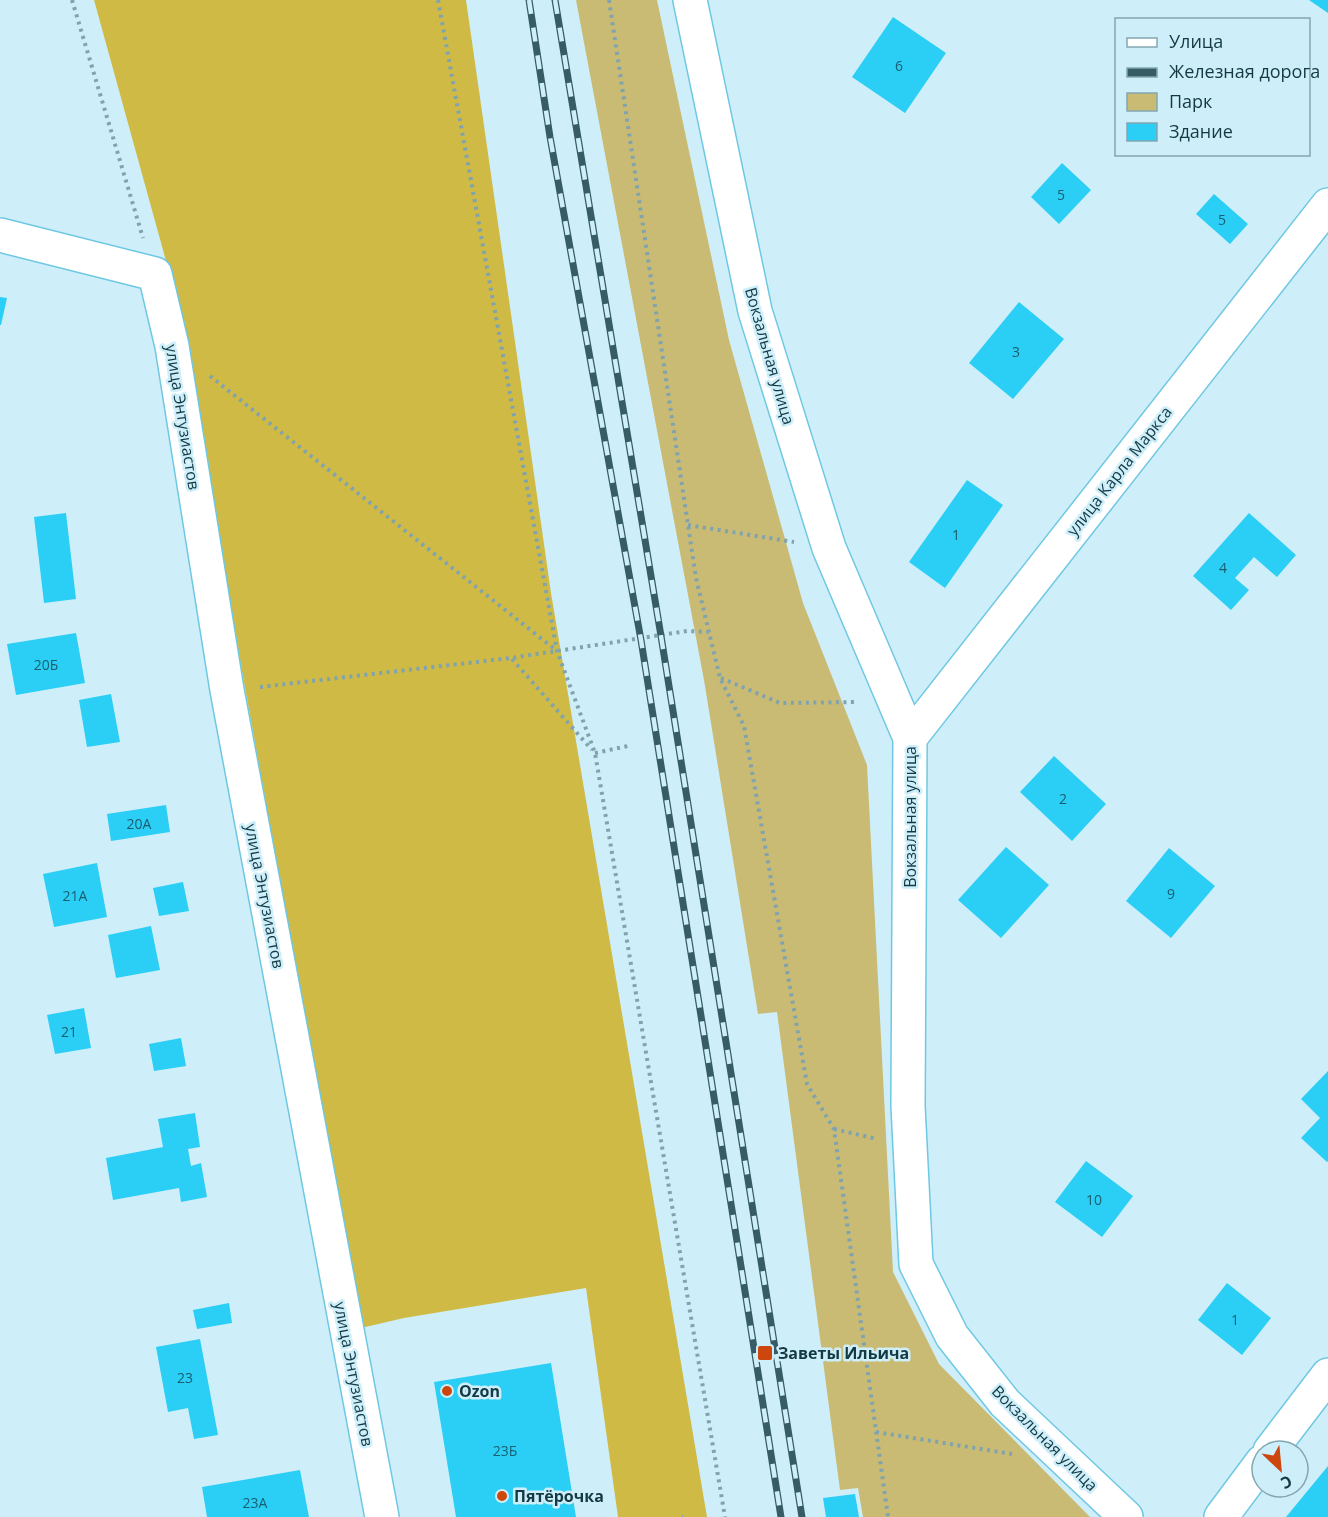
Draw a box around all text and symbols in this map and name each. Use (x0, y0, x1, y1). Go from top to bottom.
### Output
legend (1115, 18, 1310, 156)
text: Улица (1169, 29, 1223, 53)
house number: 6 (895, 56, 903, 75)
text: Железная дорога (1169, 59, 1320, 83)
text: Парк (1169, 89, 1213, 113)
text: Здание (1169, 119, 1233, 143)
house number: 5 (1057, 185, 1065, 204)
house number: 5 (1218, 210, 1226, 229)
street label: Вокзальная улица (740, 285, 800, 427)
house number: 3 (1012, 342, 1020, 361)
street label: улица Энтузиастов (161, 343, 205, 491)
street label: улица Карла Маркса (1061, 402, 1177, 540)
house number: 1 (952, 525, 960, 544)
house number: 4 (1219, 558, 1227, 577)
house number: 20Б (34, 655, 58, 674)
street label: Вокзальная улица (899, 746, 921, 888)
house number: 2 (1059, 789, 1067, 808)
house number: 20А (127, 814, 152, 833)
street label: улица Энтузиастов (240, 822, 290, 970)
house number: 9 (1167, 884, 1175, 903)
house number: 21А (63, 886, 88, 905)
house number: 21 (61, 1022, 77, 1041)
house number: 10 (1086, 1190, 1102, 1209)
street label: улица Энтузиастов (329, 1300, 379, 1448)
house number: 1 (1231, 1310, 1239, 1329)
place label: Заветы Ильича (778, 1342, 909, 1364)
marker: Заветы Ильича (756, 1344, 774, 1362)
house number: 23 (177, 1368, 193, 1387)
place label: Ozon (459, 1380, 500, 1402)
street label: Вокзальная улица (987, 1380, 1103, 1496)
marker: Ozon (440, 1384, 454, 1398)
north arrow (1250, 1439, 1310, 1499)
house number: 23Б (493, 1441, 517, 1460)
text: С (1277, 1470, 1296, 1495)
place label: Пятёрочка (514, 1485, 604, 1507)
marker: Пятёрочка (495, 1489, 509, 1503)
house number: 23А (243, 1493, 268, 1512)

